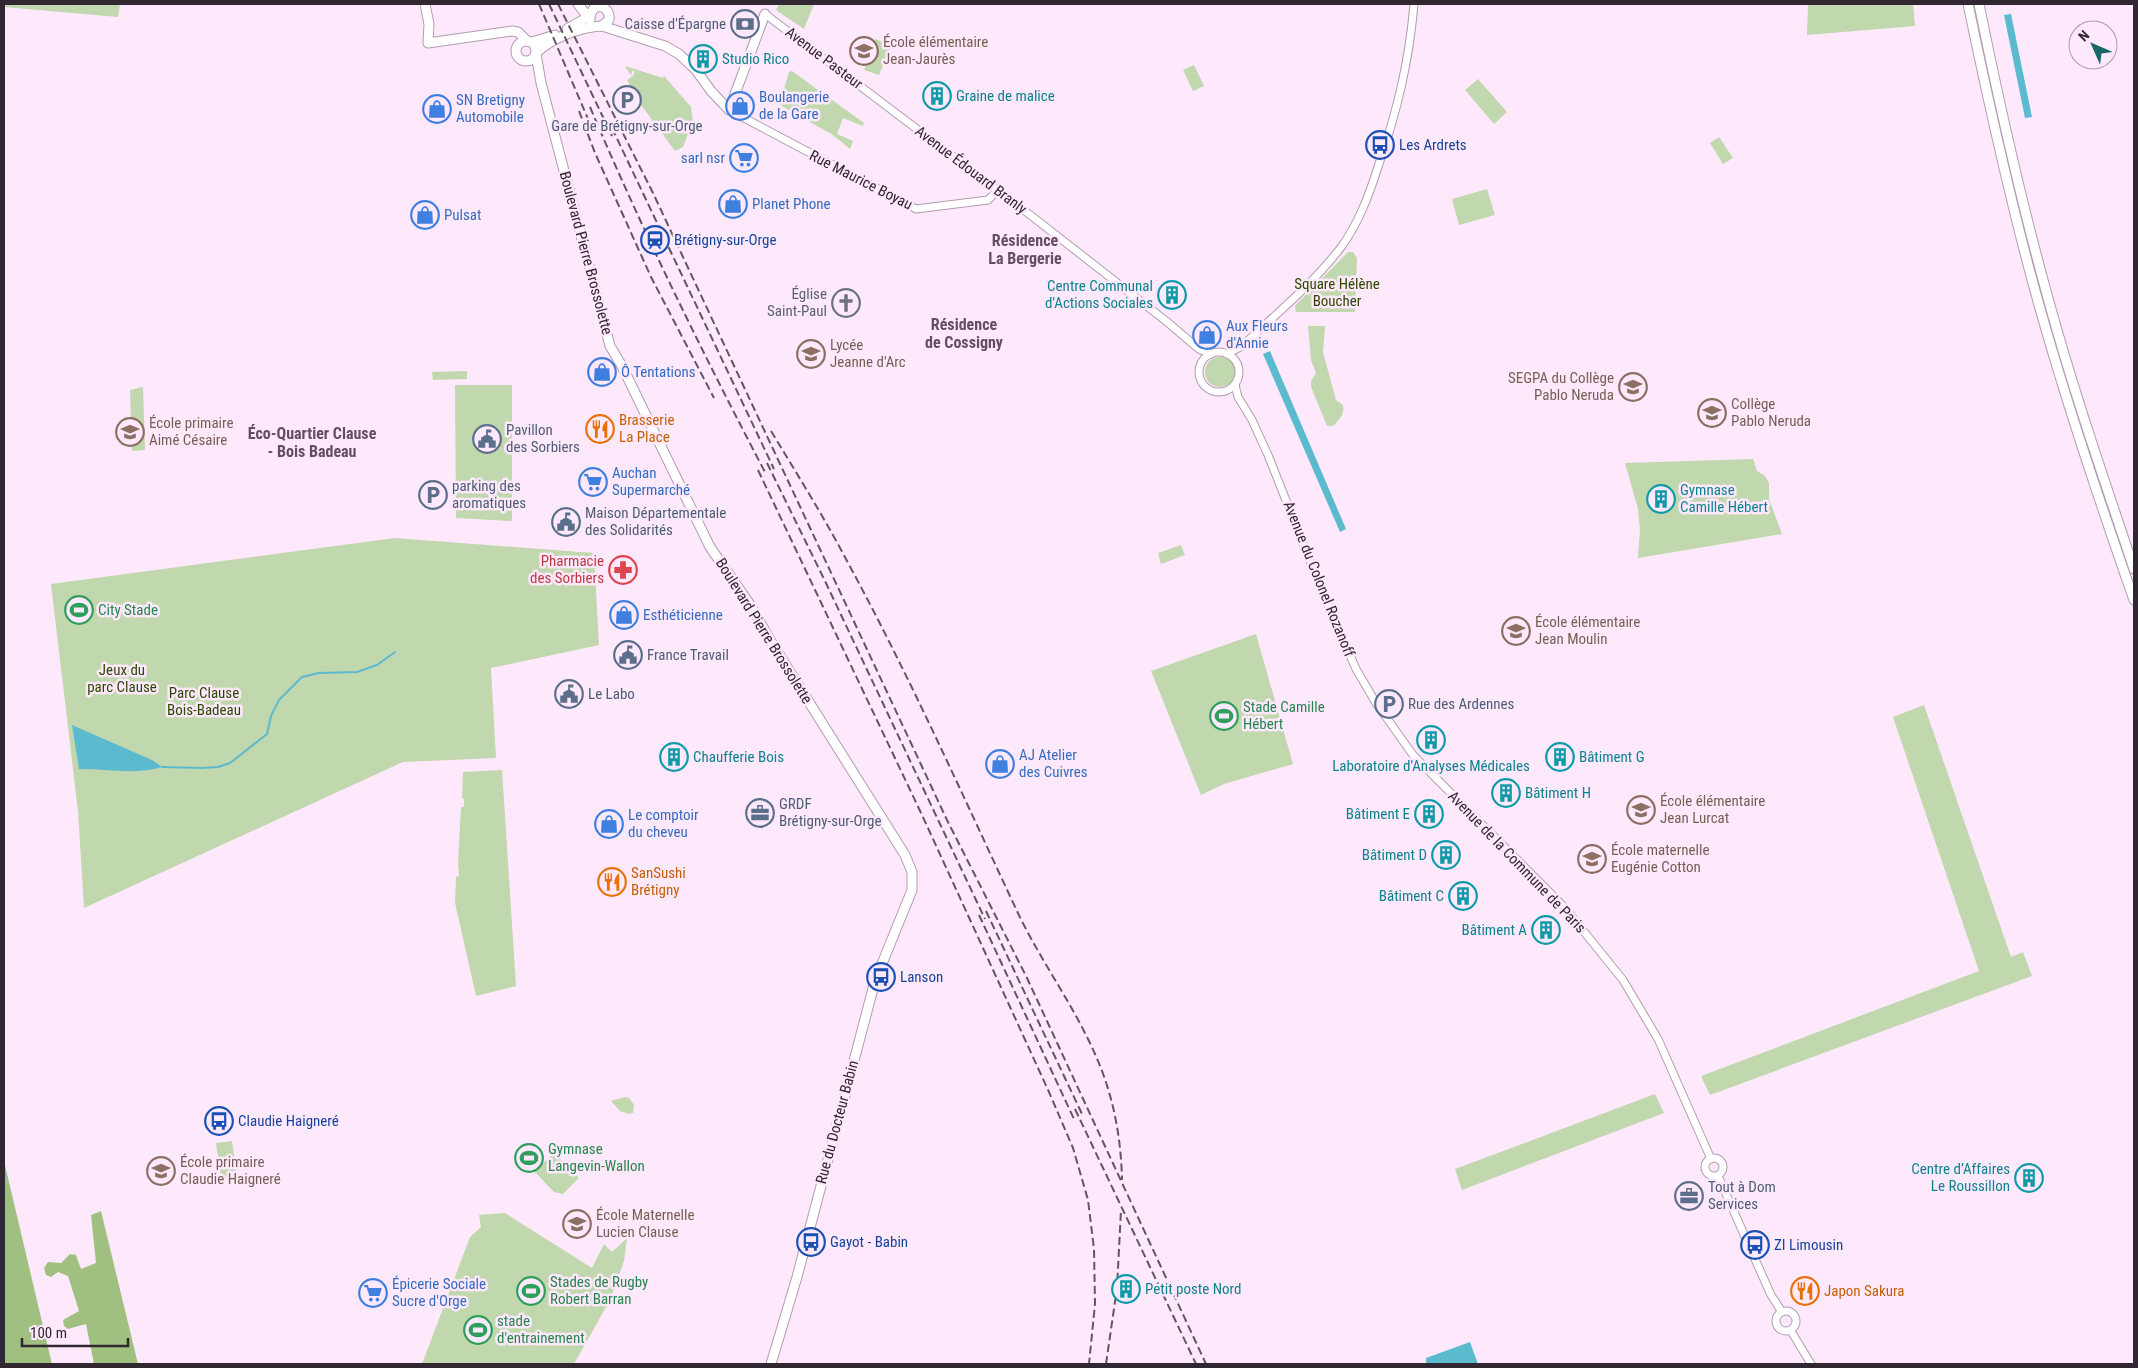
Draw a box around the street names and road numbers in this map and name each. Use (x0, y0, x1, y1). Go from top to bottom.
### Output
street label: Avenue Pasteur (782, 23, 867, 93)
street label: Avenue Édouard Branly (912, 122, 1030, 218)
street label: Rue Maurice Boyau (807, 146, 915, 214)
street label: Boulevard Pierre Brossolette (556, 169, 616, 337)
street label: Avenue du Colonel Rozanoff (1279, 498, 1359, 660)
street label: Boulevard Pierre Brossolette (712, 555, 816, 707)
street label: Avenue de la Commune de Paris (1444, 787, 1590, 937)
street label: Rue du Docteur Babin (812, 1058, 862, 1186)

